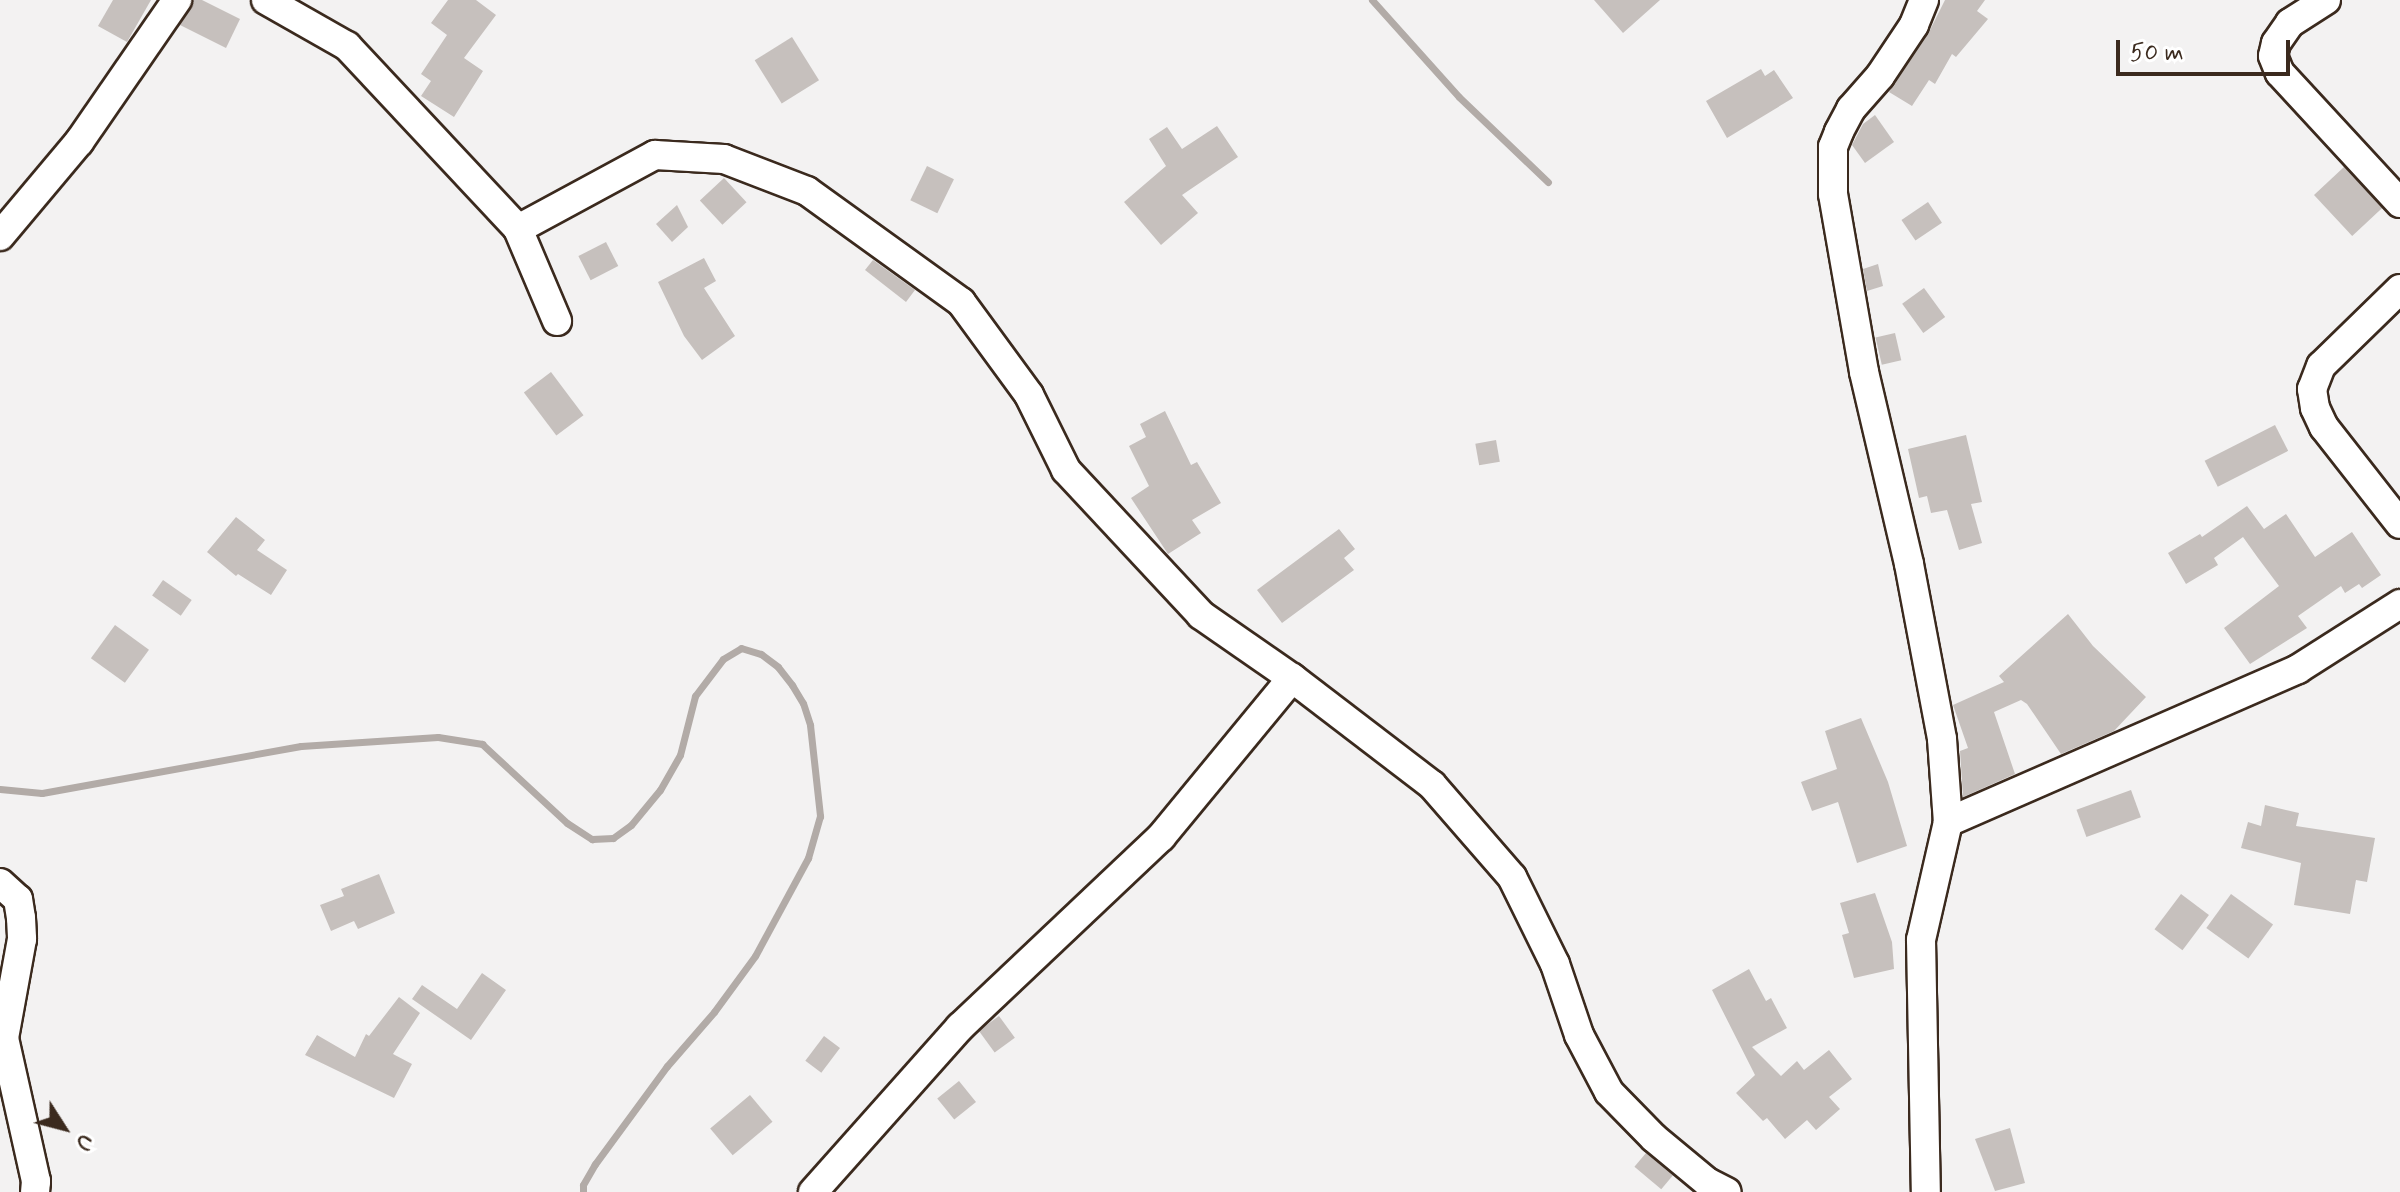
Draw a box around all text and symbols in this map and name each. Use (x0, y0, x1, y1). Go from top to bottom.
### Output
scale bar (2120, 24, 2294, 74)
text: 50 m (2130, 38, 2184, 69)
north arrow (24, 1088, 104, 1168)
text: U (68, 1128, 99, 1156)

